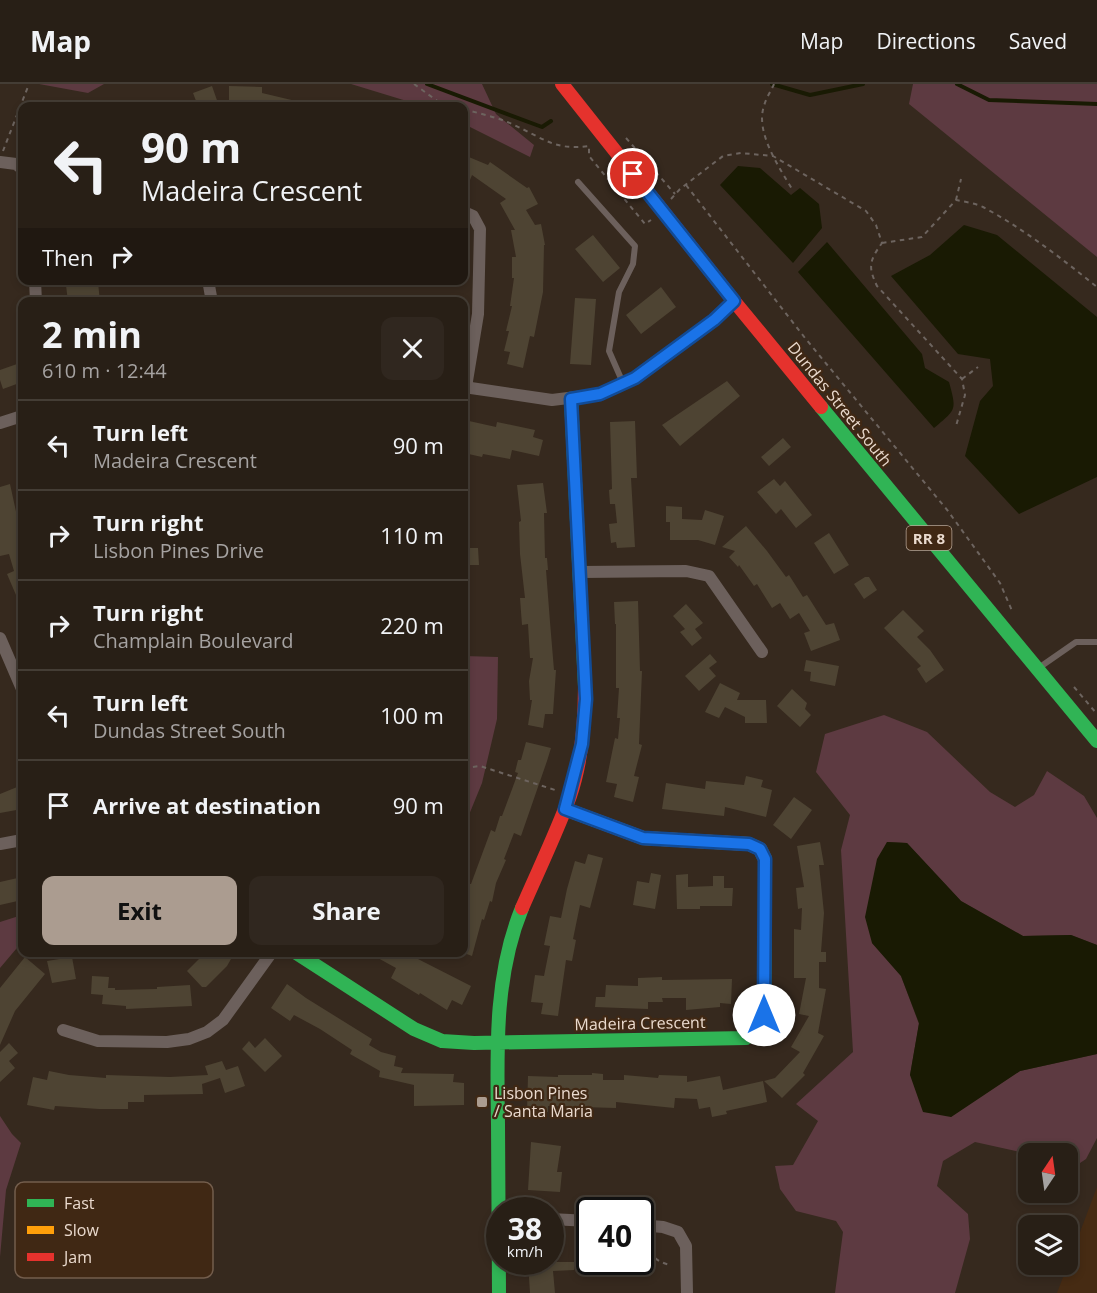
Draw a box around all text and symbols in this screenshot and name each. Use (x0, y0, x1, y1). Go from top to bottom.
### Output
text: Map (30, 22, 91, 60)
text: Map (800, 27, 843, 55)
text: Directions (876, 27, 976, 55)
text: Saved (1009, 27, 1067, 55)
text: 90 m (141, 118, 241, 175)
icon: left (42, 126, 120, 204)
pin (607, 148, 658, 199)
icon: arrive (616, 157, 649, 190)
text: Madeira Crescent (141, 172, 362, 209)
icon: right (105, 240, 138, 273)
text: Then (42, 242, 93, 272)
text: 2 min (42, 310, 142, 359)
button: close (381, 317, 444, 380)
street label: Dundas Street South (783, 337, 897, 471)
text: 610 m · 12:44 (42, 357, 167, 384)
text: Turn left (93, 417, 188, 447)
icon: left (42, 429, 75, 462)
text: 90 m (393, 430, 444, 460)
text: Madeira Crescent (93, 447, 257, 474)
text: Turn right (93, 507, 204, 537)
icon: right (42, 519, 75, 552)
text: 110 m (380, 520, 444, 550)
road number: RR 8 (906, 526, 952, 550)
text: Lisbon Pines Drive (93, 537, 264, 564)
text: Turn right (93, 597, 204, 627)
icon: right (42, 609, 75, 642)
text: 220 m (380, 610, 444, 640)
text: Champlain Boulevard (93, 627, 293, 654)
text: Turn left (93, 687, 188, 717)
icon: left (42, 699, 75, 732)
text: 100 m (380, 700, 444, 730)
text: Dundas Street South (93, 717, 286, 744)
icon: arrive (42, 789, 75, 822)
text: Arrive at destination (93, 790, 321, 820)
text: 90 m (393, 790, 444, 820)
button: Exit (42, 876, 237, 945)
button: Share (249, 876, 444, 945)
position arrow (732, 983, 796, 1047)
street label: Madeira Crescent (574, 1011, 706, 1035)
place label: Lisbon Pines / Santa Maria (494, 1082, 593, 1122)
marker: Lisbon Pines / Santa Maria (475, 1095, 489, 1109)
north arrow (1018, 1143, 1078, 1203)
map controls (1018, 1143, 1078, 1275)
legend (15, 1182, 213, 1278)
text: Fast (64, 1192, 95, 1214)
speed limit sign: 40 (576, 1197, 654, 1275)
text: 38 (508, 1208, 542, 1249)
button: layers (1018, 1215, 1078, 1275)
text: Slow (64, 1219, 99, 1241)
text: km/h (507, 1241, 543, 1261)
text: Jam (62, 1246, 92, 1268)

